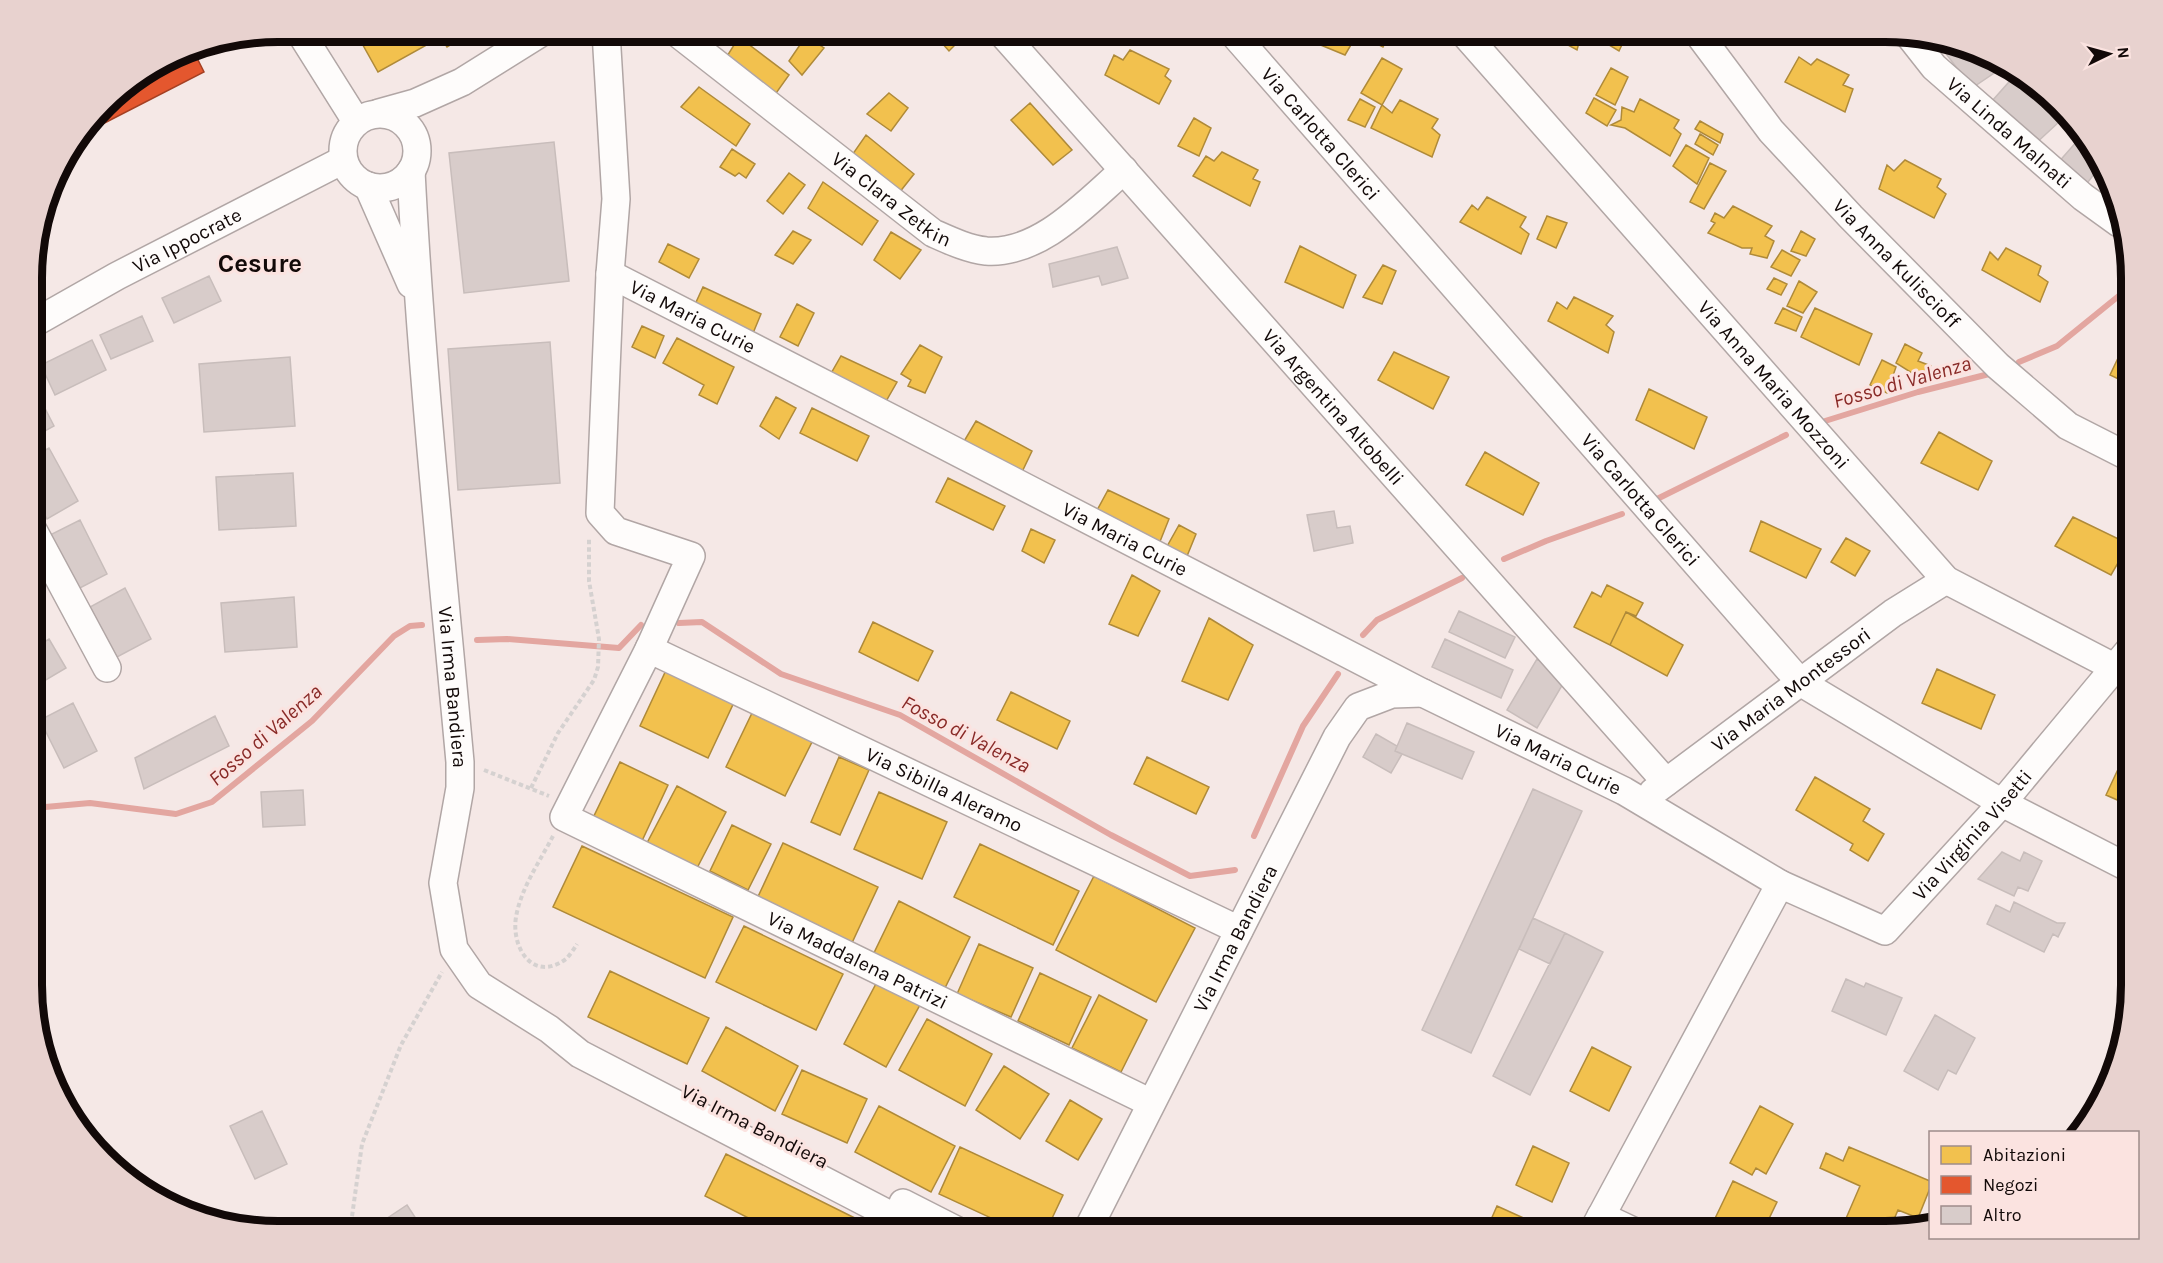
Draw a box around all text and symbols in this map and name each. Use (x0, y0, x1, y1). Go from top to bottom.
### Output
north arrow (2079, 24, 2139, 84)
text: N (2113, 46, 2133, 59)
street label: Via Carlotta Clerici (1256, 63, 1385, 205)
street label: Via Linda Malnati (1942, 72, 2076, 194)
street label: Via Clara Zetkin (827, 147, 955, 252)
street label: Via Anna Kuliscioff (1828, 194, 1965, 333)
street label: Via Ippocrate (129, 203, 246, 278)
district label: Cesure (218, 248, 302, 279)
street label: Via Maria Curie (626, 275, 759, 358)
street label: Via Anna Maria Mozzoni (1693, 296, 1854, 474)
street label: Via Argentina Altobelli (1258, 324, 1408, 490)
water label: Fosso di Valenza (1830, 351, 1974, 413)
street label: Via Carlotta Clerici (1576, 429, 1704, 571)
street label: Via Maria Curie (1058, 497, 1191, 581)
street label: Via Irma Bandiera (433, 605, 471, 768)
street label: Via Maria Montessori (1707, 623, 1875, 756)
water label: Fosso di Valenza (203, 679, 327, 791)
water label: Fosso di Valenza (898, 690, 1034, 778)
street label: Via Maria Curie (1491, 719, 1625, 800)
street label: Via Sibilla Aleramo (862, 743, 1026, 837)
street label: Via Virginia Visetti (1908, 765, 2037, 905)
street label: Via Irma Bandiera (1189, 861, 1282, 1016)
street label: Via Maddalena Patrizi (764, 907, 951, 1014)
street label: Via Irma Bandiera (677, 1079, 832, 1173)
legend (1929, 1131, 2139, 1239)
text: Abitazioni (1983, 1144, 2066, 1166)
text: Negozi (1983, 1174, 2038, 1196)
text: Altro (1983, 1204, 2022, 1226)

